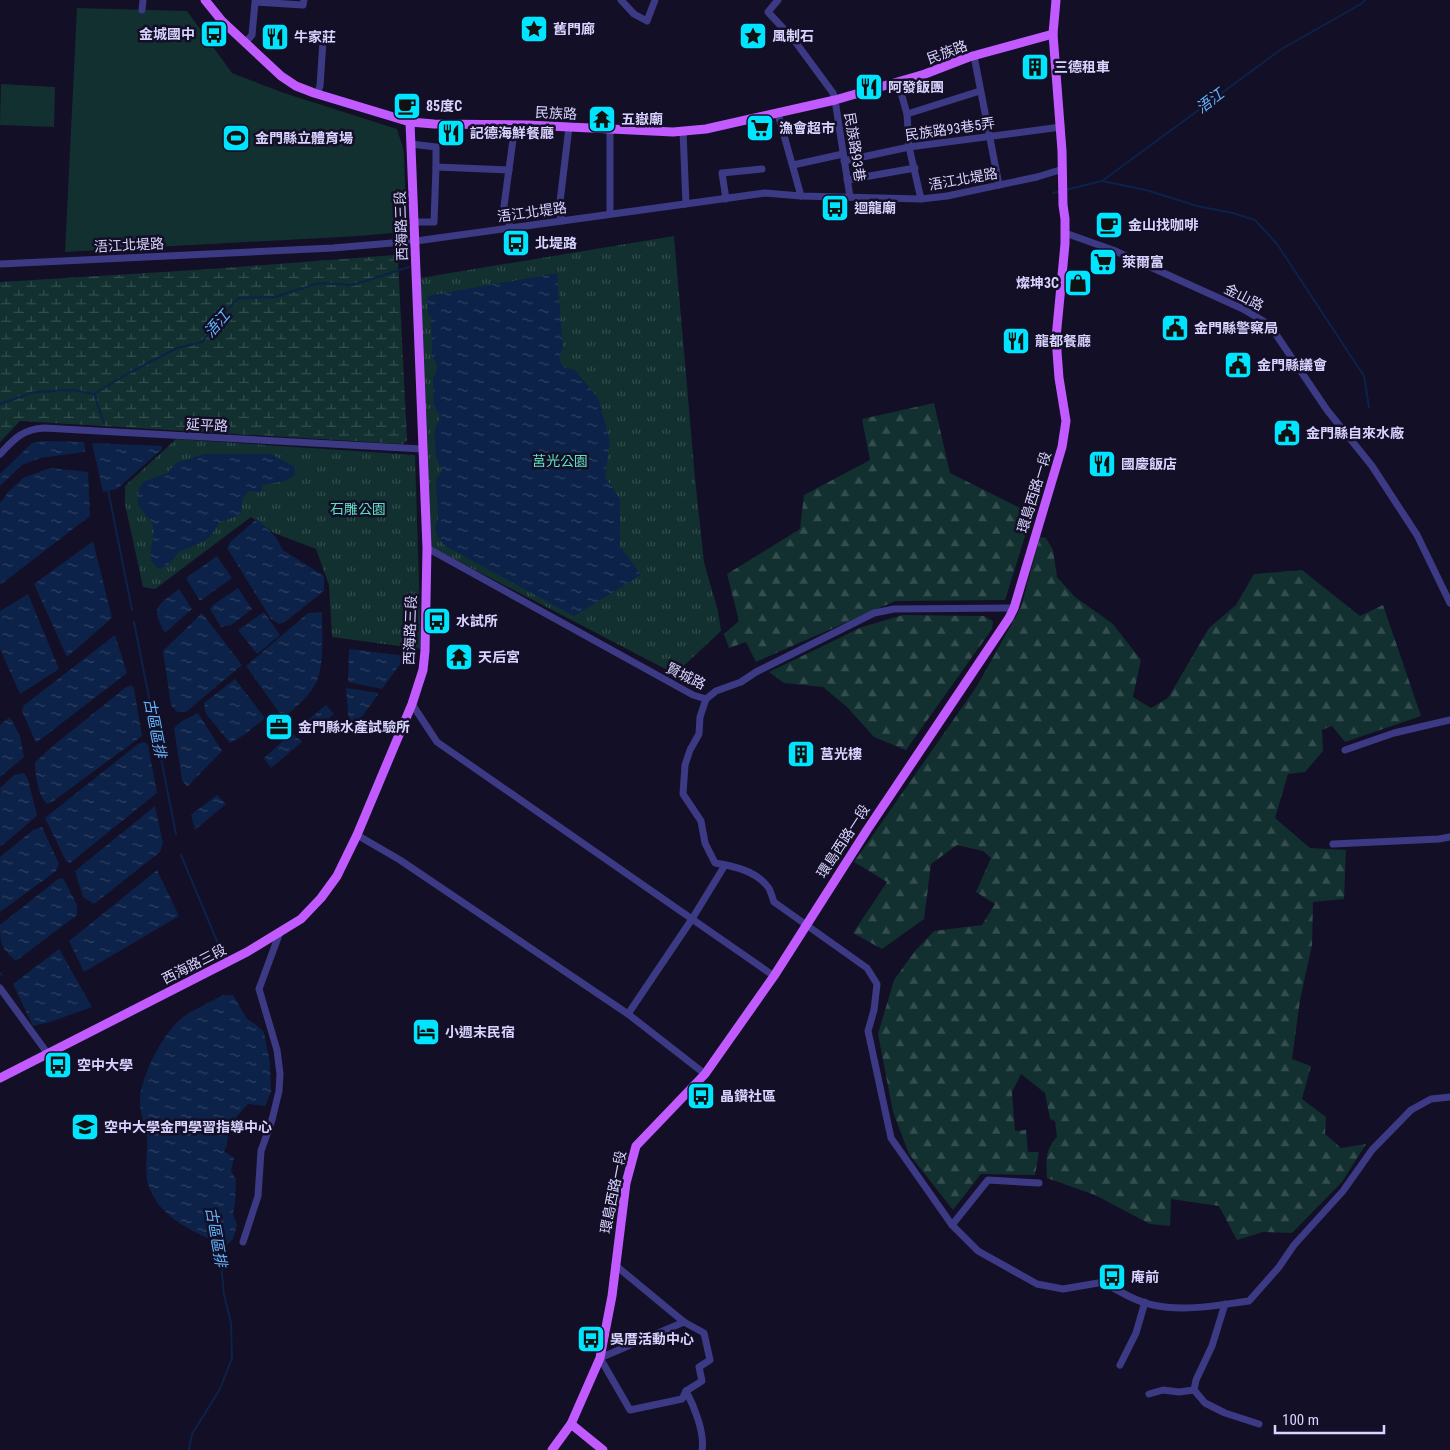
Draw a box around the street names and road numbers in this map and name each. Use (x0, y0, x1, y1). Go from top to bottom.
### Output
street label: 民族路 (925, 37, 969, 67)
street label: 民族路 (535, 104, 577, 122)
street label: 民族路93巷 (842, 111, 868, 183)
street label: 民族路93巷5弄 (904, 115, 996, 143)
street label: 浯江北堤路 (927, 165, 999, 193)
street label: 西海路三段 (392, 191, 410, 261)
street label: 浯江北堤路 (496, 199, 568, 225)
street label: 浯江北堤路 (94, 235, 164, 255)
street label: 金山路 (1222, 280, 1266, 314)
street label: 延平路 (186, 416, 228, 434)
street label: 環島西路一段 (1014, 449, 1054, 535)
street label: 西海路三段 (401, 595, 419, 665)
street label: 賢城路 (664, 660, 708, 692)
street label: 環島西路一段 (813, 801, 873, 881)
street label: 西海路三段 (159, 941, 229, 987)
street label: 環島西路一段 (597, 1149, 629, 1235)

